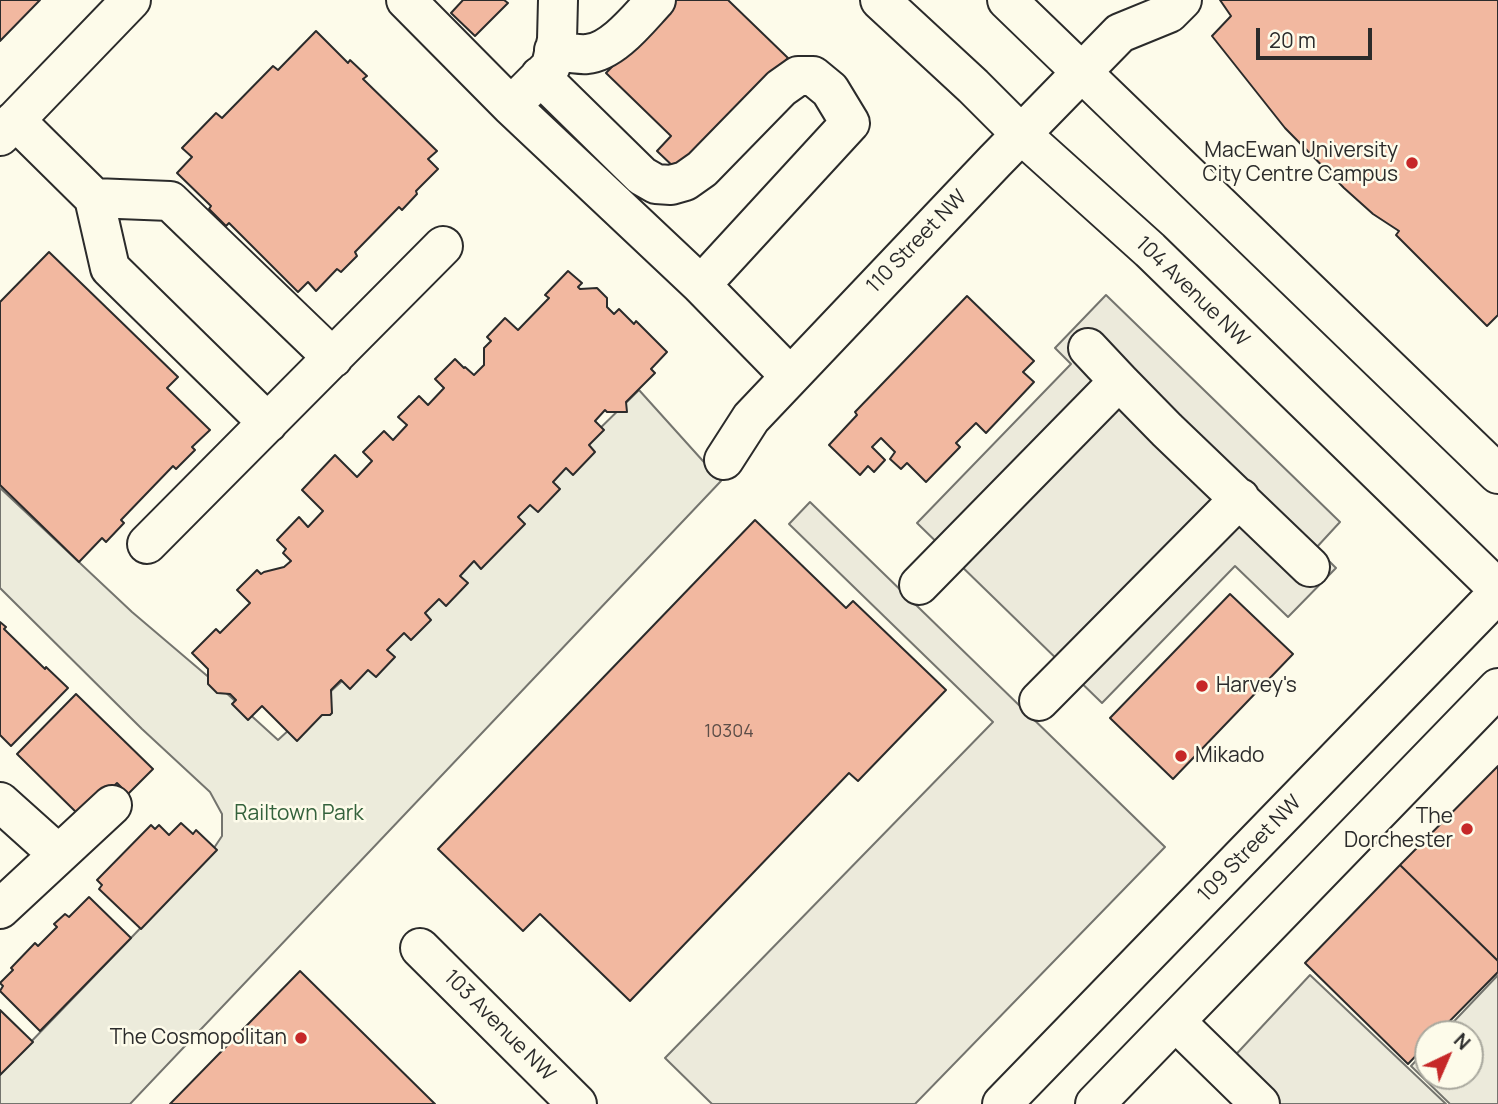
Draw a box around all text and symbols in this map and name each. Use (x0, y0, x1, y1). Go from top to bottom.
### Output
scale bar (1260, 14, 1376, 58)
text: 20 m (1269, 26, 1316, 54)
place label: MacEwan University City Centre Campus (1203, 138, 1398, 188)
marker: MacEwan University City Centre Campus (1404, 155, 1420, 171)
street label: 110 Street NW (862, 185, 972, 299)
street label: 104 Avenue NW (1130, 232, 1254, 352)
place label: Harvey's (1216, 673, 1297, 699)
marker: Harvey's (1194, 678, 1210, 694)
house number: 10304 (704, 721, 754, 743)
place label: Mikado (1195, 743, 1264, 769)
marker: Mikado (1173, 748, 1189, 764)
street label: 109 Street NW (1193, 791, 1307, 907)
park label: Railtown Park (234, 801, 364, 827)
place label: The Dorchester (1344, 804, 1453, 854)
marker: The Dorchester (1459, 821, 1475, 837)
street label: 103 Avenue NW (438, 965, 560, 1087)
north arrow (1414, 1020, 1484, 1090)
place label: The Cosmopolitan (110, 1025, 287, 1051)
text: N (1448, 1027, 1476, 1055)
marker: The Cosmopolitan (293, 1030, 309, 1046)

